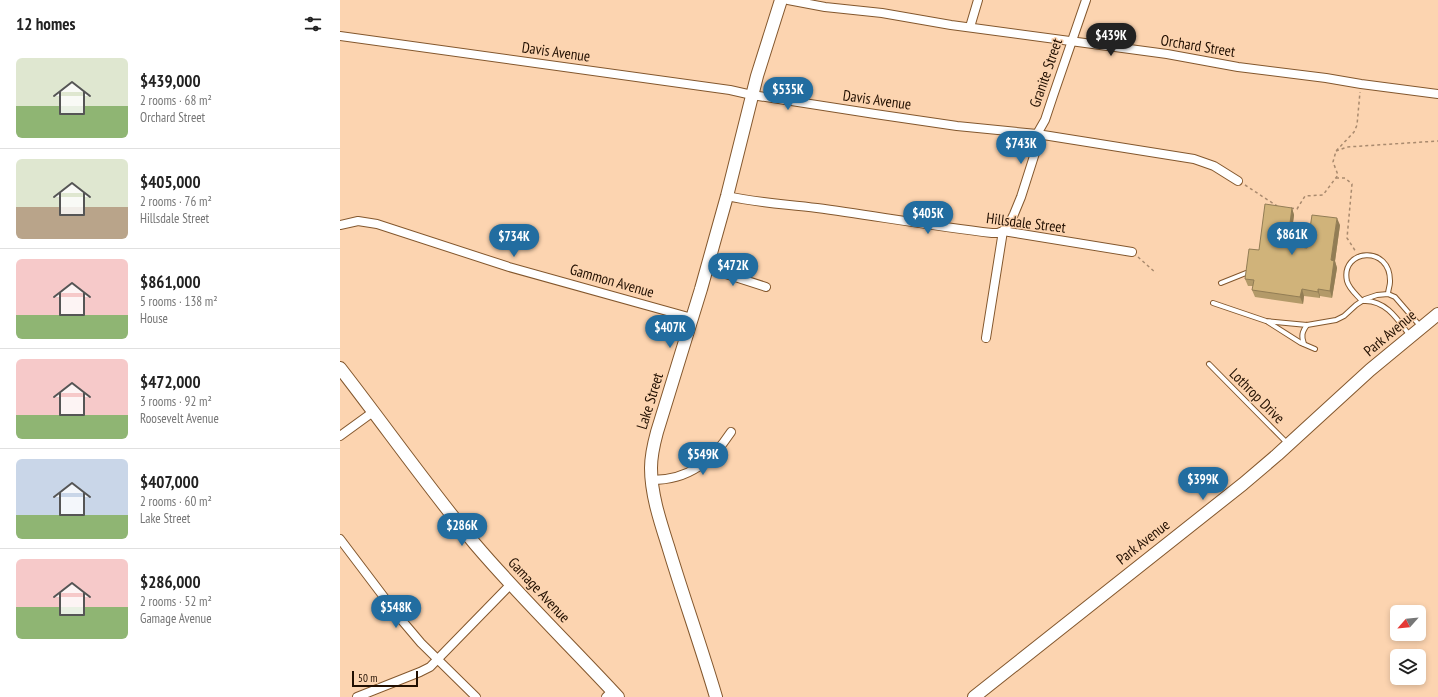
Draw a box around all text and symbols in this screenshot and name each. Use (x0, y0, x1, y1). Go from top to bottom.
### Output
text: 12 homes (16, 13, 75, 35)
icon: filters (302, 13, 324, 35)
pin: $439K (1083, 23, 1139, 57)
text: $439K (1095, 27, 1127, 44)
street label: Orchard Street (1159, 30, 1237, 61)
street label: Granite Street (1025, 36, 1066, 110)
street label: Davis Avenue (521, 37, 591, 66)
text: $439,000 (140, 70, 201, 92)
icon: home (48, 74, 96, 122)
pin: $535K (760, 77, 816, 111)
text: $535K (772, 81, 804, 98)
street label: Davis Avenue (842, 85, 912, 114)
text: 2 rooms · 68 m² (140, 92, 212, 109)
text: Orchard Street (140, 109, 205, 126)
pin: $743K (993, 131, 1049, 165)
text: $743K (1005, 135, 1037, 152)
text: $405,000 (140, 171, 201, 193)
icon: home (48, 175, 96, 223)
text: 2 rooms · 76 m² (140, 193, 212, 210)
pin: $405K (900, 201, 956, 235)
text: $405K (912, 205, 944, 222)
street label: Hillsdale Street (985, 208, 1067, 237)
text: Hillsdale Street (140, 210, 209, 227)
pin: $861K (1264, 222, 1320, 256)
pin: $734K (486, 224, 542, 258)
text: $861K (1276, 226, 1308, 243)
text: $734K (498, 228, 530, 245)
pin: $472K (705, 253, 761, 287)
text: $472K (717, 257, 749, 274)
street label: Gammon Avenue (568, 259, 656, 302)
text: $861,000 (140, 271, 201, 293)
icon: home (48, 275, 96, 323)
text: 5 rooms · 138 m² (140, 293, 218, 310)
street label: Park Avenue (1360, 305, 1420, 360)
text: House (140, 310, 168, 327)
pin: $407K (642, 315, 698, 349)
text: $407K (654, 319, 686, 336)
street label: Lothrop Drive (1226, 364, 1289, 427)
street label: Lake Street (632, 370, 667, 431)
text: $472,000 (140, 371, 201, 393)
icon: home (48, 375, 96, 423)
text: 3 rooms · 92 m² (140, 393, 212, 410)
text: Roosevelt Avenue (140, 410, 219, 427)
pin: $549K (675, 442, 731, 476)
text: $549K (687, 446, 719, 463)
pin: $399K (1175, 467, 1231, 501)
text: $407,000 (140, 471, 199, 493)
text: $399K (1187, 471, 1219, 488)
icon: home (48, 475, 96, 523)
text: 2 rooms · 60 m² (140, 493, 212, 510)
text: Lake Street (140, 510, 190, 527)
pin: $286K (434, 513, 490, 547)
street label: Park Avenue (1112, 515, 1173, 568)
text: $286K (446, 517, 478, 534)
street label: Gamage Avenue (504, 553, 574, 626)
text: $286,000 (140, 571, 201, 593)
icon: home (48, 575, 96, 623)
text: 2 rooms · 52 m² (140, 593, 212, 610)
pin: $548K (368, 595, 424, 629)
text: $548K (380, 599, 412, 616)
north arrow (1390, 605, 1426, 641)
map controls (1390, 605, 1426, 685)
text: Gamage Avenue (140, 610, 212, 627)
button: layers (1390, 649, 1426, 685)
scale bar (352, 669, 418, 688)
text: 50 m (358, 671, 377, 685)

